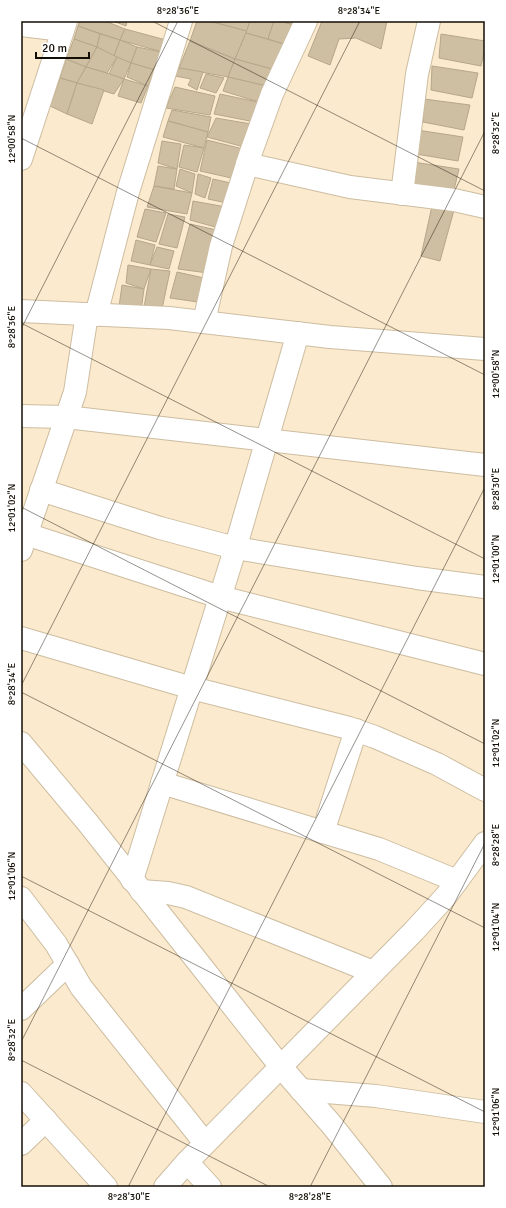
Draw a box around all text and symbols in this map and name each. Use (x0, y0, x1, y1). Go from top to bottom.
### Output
text: 8°28'36"E (157, 5, 199, 17)
text: 8°28'34"E (338, 5, 380, 17)
scale bar (36, 34, 89, 60)
text: 20 m (42, 41, 67, 56)
text: 8°28'32"E (490, 112, 502, 154)
text: 12°00'58"N (6, 115, 18, 163)
text: 8°28'36"E (6, 306, 18, 348)
text: 12°00'58"N (490, 350, 502, 398)
text: 8°28'30"E (490, 468, 502, 510)
text: 12°01'02"N (6, 484, 18, 532)
text: 12°01'00"N (490, 535, 502, 583)
text: 8°28'34"E (6, 663, 18, 705)
text: 12°01'02"N (490, 719, 502, 767)
text: 8°28'28"E (490, 824, 502, 866)
text: 12°01'06"N (6, 852, 18, 900)
text: 12°01'04"N (490, 903, 502, 951)
text: 8°28'32"E (6, 1019, 18, 1061)
text: 12°01'06"N (490, 1088, 502, 1136)
text: 8°28'30"E (108, 1191, 150, 1203)
text: 8°28'28"E (289, 1191, 331, 1203)

